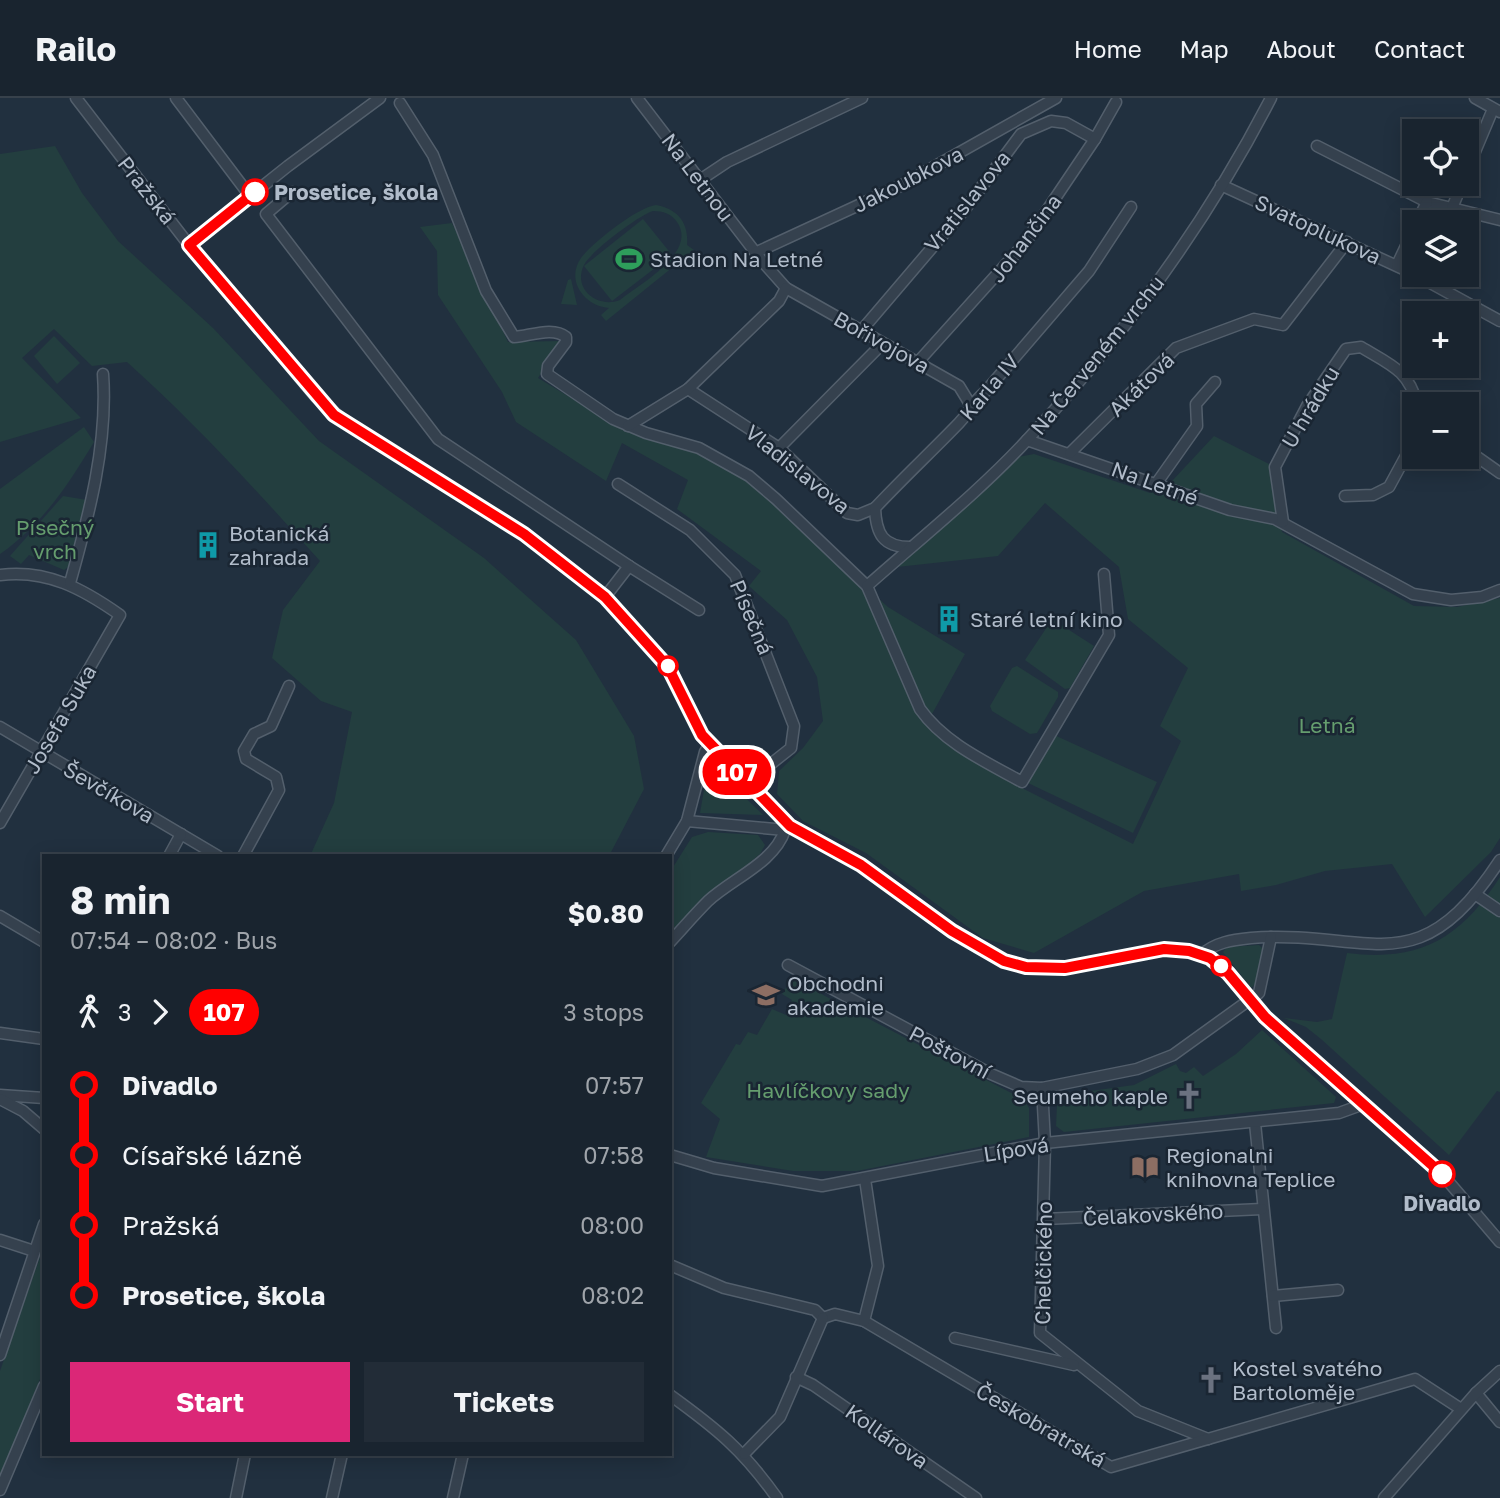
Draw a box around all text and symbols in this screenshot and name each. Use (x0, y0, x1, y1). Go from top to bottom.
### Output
text: Railo (35, 29, 116, 68)
text: Home (1074, 34, 1142, 63)
text: Map (1180, 34, 1229, 63)
text: About (1267, 34, 1336, 63)
text: Contact (1374, 34, 1465, 63)
map controls (1402, 119, 1479, 469)
button: locate (1402, 119, 1479, 196)
street label: Na Letnou (656, 128, 740, 226)
street label: Jakoubkova (849, 140, 967, 218)
street label: Vratislavova (918, 145, 1016, 257)
street label: Pražská (112, 151, 182, 229)
marker: Prosetice, škola (242, 179, 268, 205)
place label: Prosetice, škola (274, 179, 438, 205)
street label: Svatoplukova (1251, 188, 1385, 270)
street label: Johančina (983, 189, 1067, 287)
button: layers (1402, 210, 1479, 287)
sports icon: Stadion Na Letné (614, 244, 644, 274)
place label: Stadion Na Letné (650, 246, 823, 272)
street label: Na Červeném vrchu (1025, 270, 1169, 440)
button: + (1402, 301, 1479, 378)
street label: Bořivojova (830, 305, 934, 379)
street label: Akátová (1103, 347, 1179, 421)
street label: Karla IV (954, 348, 1024, 426)
street label: U hrádku (1275, 361, 1345, 453)
button: − (1402, 392, 1479, 469)
street label: Vladislavova (740, 419, 856, 519)
street label: Na Letné (1108, 455, 1202, 511)
park label: Písečný vrch (16, 514, 94, 564)
place label: Botanická zahrada (229, 520, 329, 570)
building icon: Botanická zahrada (193, 530, 223, 560)
street label: Písečná (725, 576, 779, 658)
building icon: Staré letní kino (934, 604, 964, 634)
place label: Staré letní kino (970, 606, 1123, 632)
unlabelled marker (658, 656, 678, 676)
street label: Josefa Suka (18, 660, 102, 778)
park label: Letná (1298, 712, 1356, 738)
line badge: 107 (697, 749, 777, 795)
street label: Ševčíkova (59, 756, 159, 828)
text: 107 (716, 757, 758, 786)
text: 8 min (70, 877, 170, 922)
text: $0.80 (568, 898, 644, 929)
text: 07:54 – 08:02 · Bus (70, 926, 277, 954)
unlabelled marker (1211, 956, 1231, 976)
place label: Obchodni akademie (787, 970, 884, 1020)
school or university icon: Obchodni akademie (751, 980, 781, 1010)
icon: walk (70, 993, 108, 1031)
icon: forward (141, 993, 179, 1031)
text: 107 (203, 997, 245, 1026)
text: 3 (118, 998, 131, 1026)
text: 3 stops (563, 998, 644, 1026)
street label: Poštovní (905, 1020, 996, 1085)
text: Divadlo (122, 1070, 218, 1101)
text: 07:57 (585, 1071, 644, 1099)
park label: Havlíčkovy sady (746, 1077, 910, 1103)
church icon: Seumeho kaple (1174, 1081, 1204, 1111)
place label: Seumeho kaple (1013, 1083, 1168, 1109)
street label: Lípová (982, 1131, 1050, 1167)
text: Císařské lázně (122, 1140, 302, 1171)
text: 07:58 (583, 1141, 644, 1169)
place label: Regionalni knihovna Teplice (1166, 1142, 1336, 1192)
library icon: Regionalni knihovna Teplice (1130, 1152, 1160, 1182)
marker: Divadlo (1429, 1161, 1455, 1187)
place label: Divadlo (1403, 1190, 1481, 1216)
street label: Čelakovského (1082, 1197, 1224, 1231)
street label: Chelčického (1029, 1201, 1057, 1325)
text: Pražská (122, 1210, 220, 1241)
text: 08:00 (580, 1211, 644, 1239)
text: Prosetice, škola (122, 1280, 325, 1311)
text: 08:02 (581, 1281, 644, 1309)
place label: Kostel svatého Bartoloměje (1232, 1355, 1382, 1405)
button: Start (70, 1362, 350, 1442)
button: Tickets (364, 1362, 644, 1442)
church icon: Kostel svatého Bartoloměje (1196, 1365, 1226, 1395)
street label: Českobratrská (972, 1377, 1110, 1473)
street label: Kollárova (841, 1398, 933, 1474)

